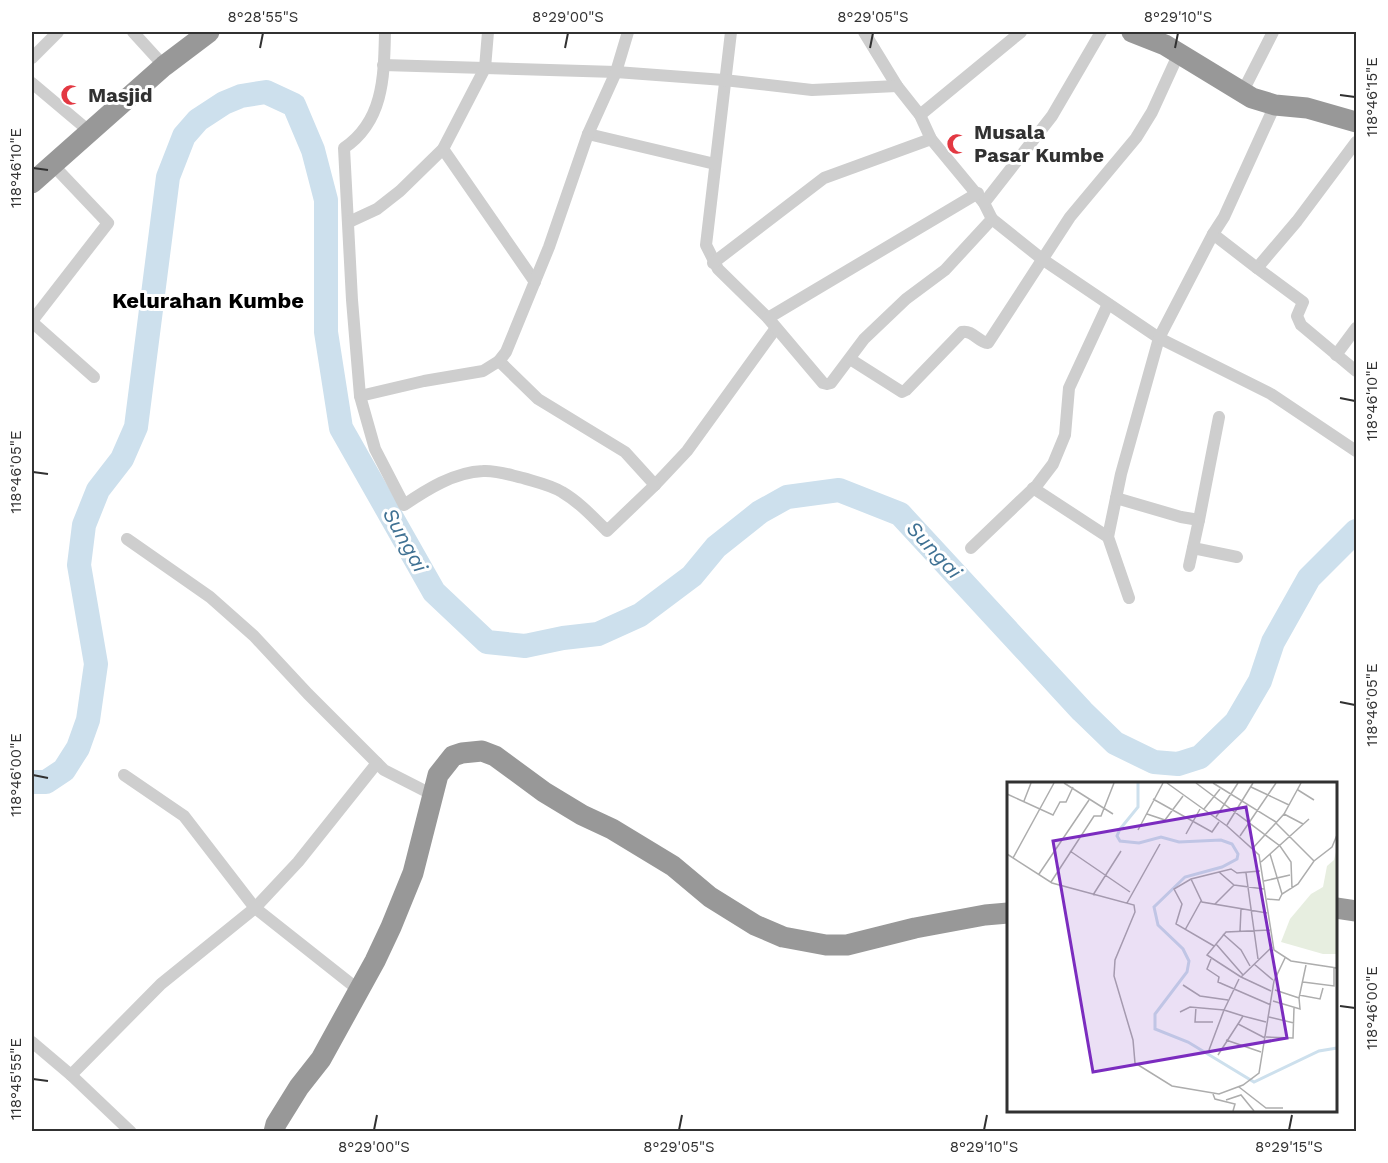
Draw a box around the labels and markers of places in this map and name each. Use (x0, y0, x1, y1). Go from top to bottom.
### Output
mosque icon: Masjid (59, 83, 83, 107)
place label: Masjid (88, 83, 153, 107)
place label: Musala Pasar Kumbe (974, 120, 1104, 167)
mosque icon: Musala Pasar Kumbe (945, 132, 969, 156)

